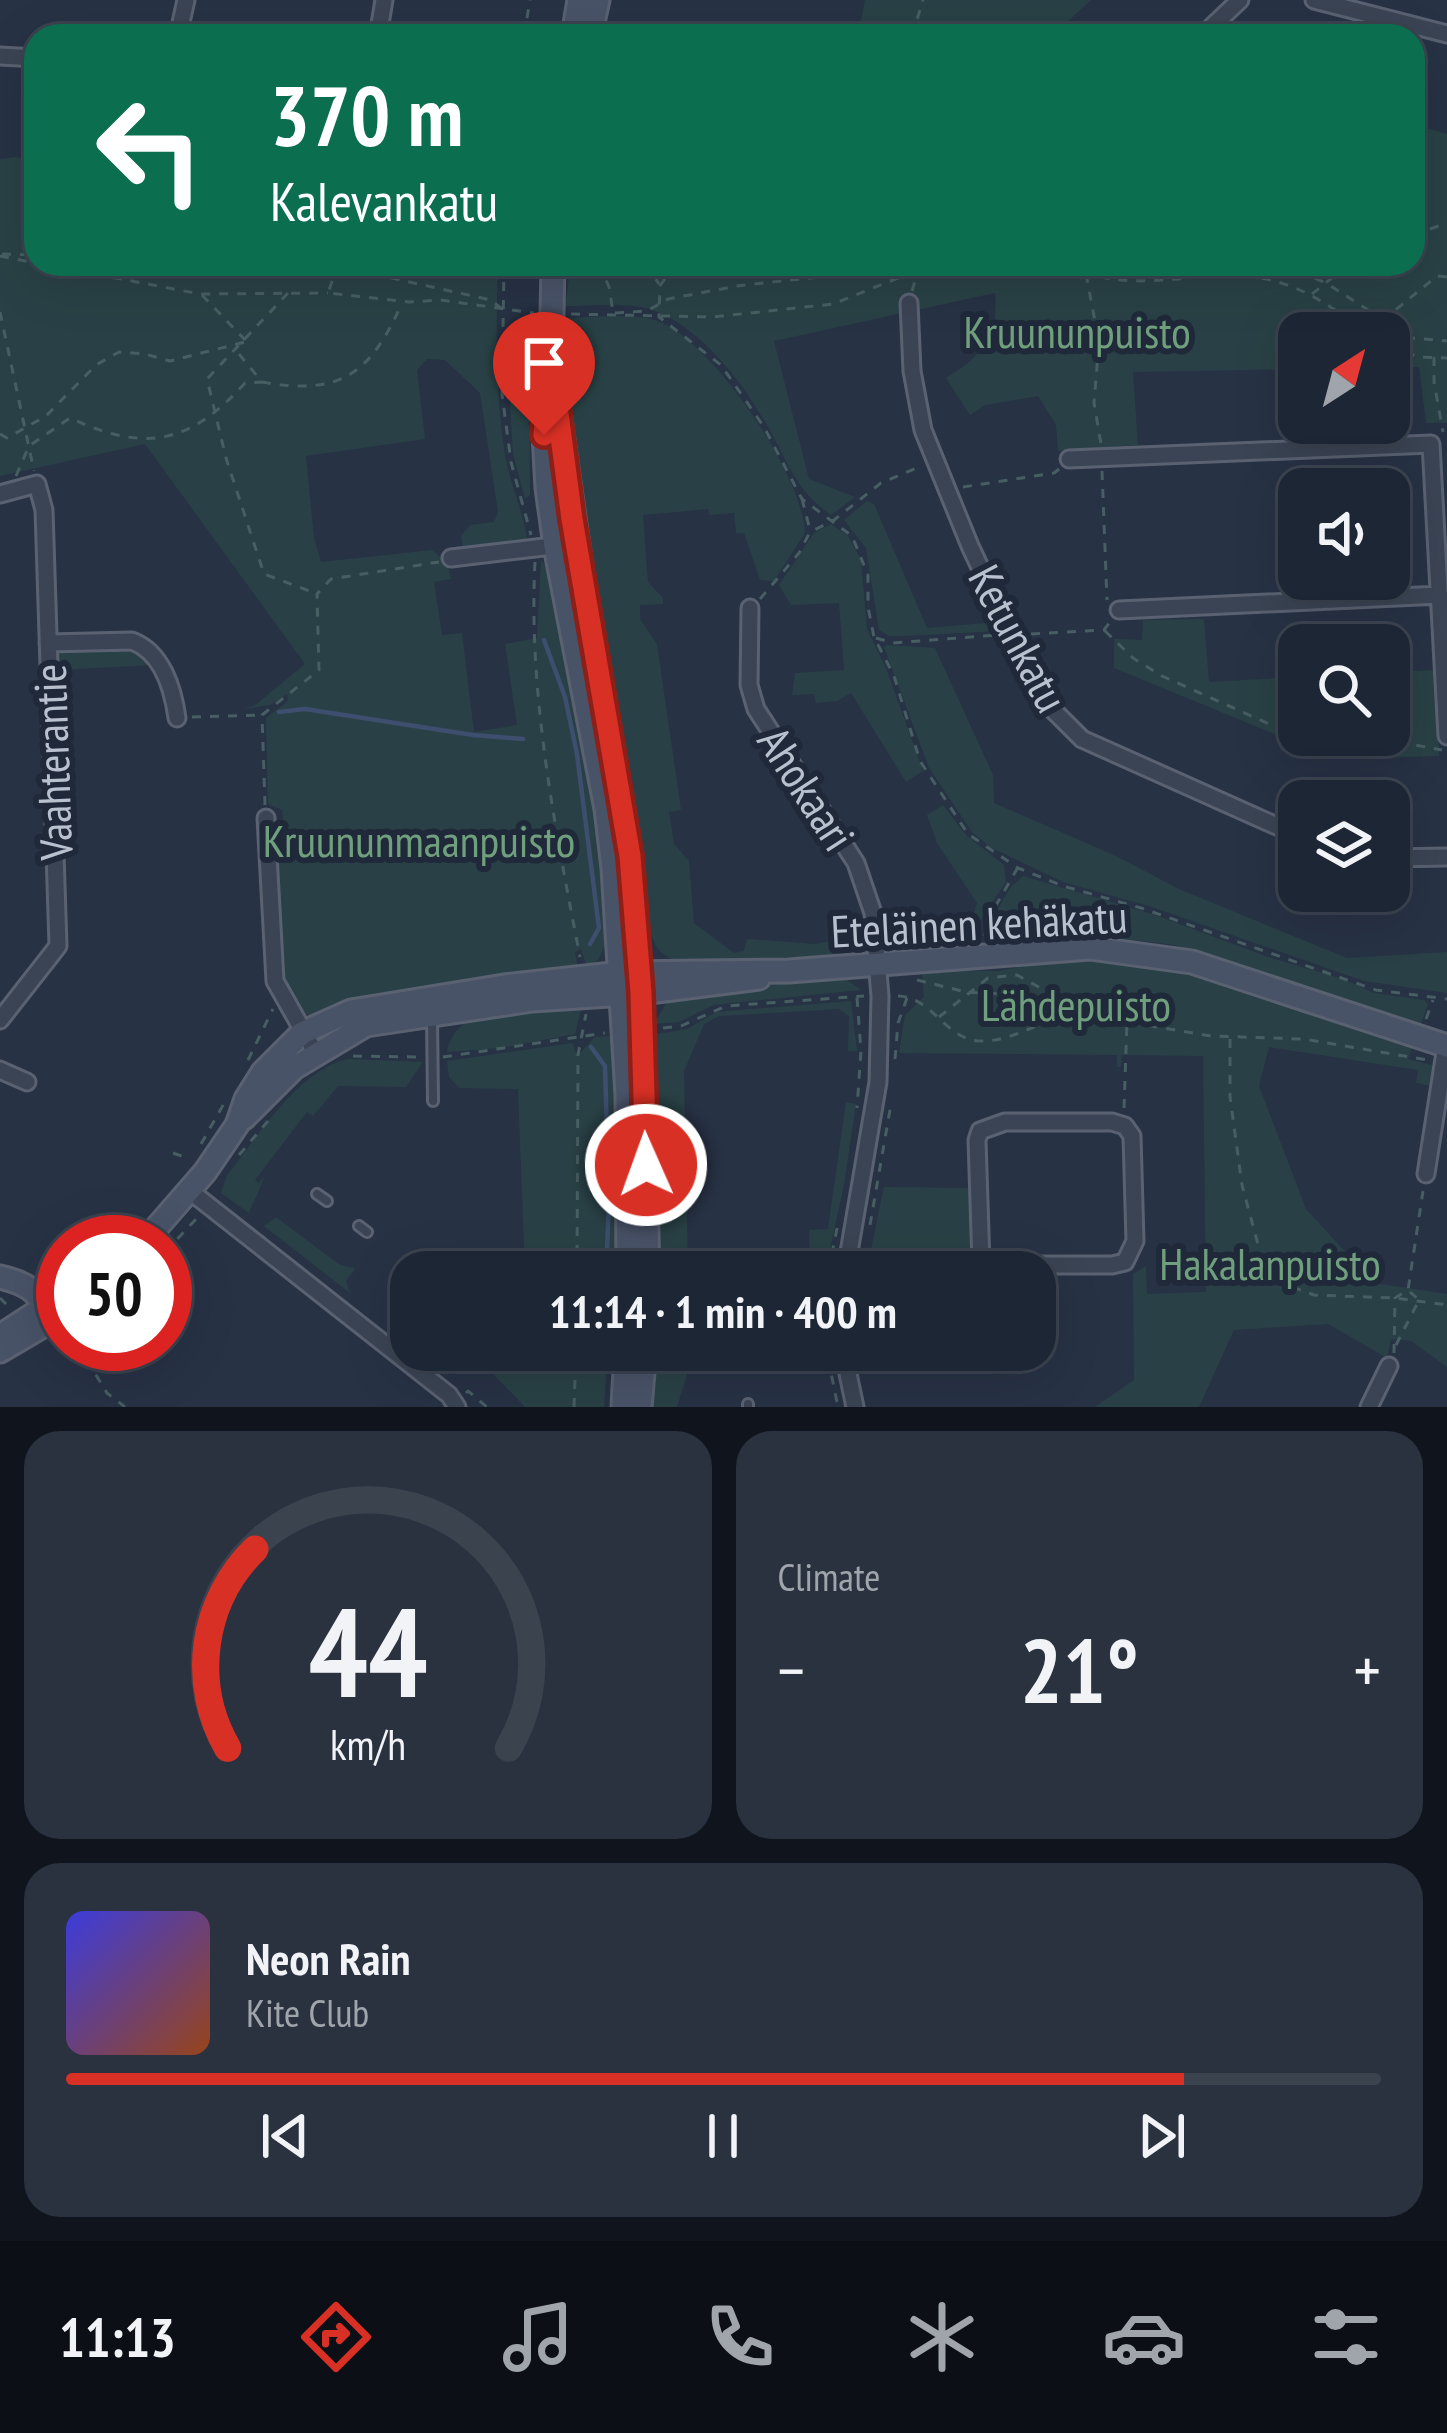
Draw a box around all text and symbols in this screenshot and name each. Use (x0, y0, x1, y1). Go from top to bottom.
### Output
text: 370 m (270, 60, 463, 169)
icon: left (72, 72, 228, 228)
text: Kalevankatu (270, 166, 498, 236)
park label: Kruununpuisto (963, 302, 1191, 360)
pin (493, 312, 595, 435)
north arrow (1278, 312, 1410, 444)
map controls (1278, 312, 1410, 912)
icon: arrive (511, 330, 577, 396)
button: sound (1278, 468, 1410, 600)
street label: Ketunkatu (956, 555, 1082, 721)
button: search (1278, 624, 1410, 756)
street label: Vaahterantie (20, 663, 84, 862)
street label: Ahokaari (746, 715, 868, 861)
button: layers (1278, 780, 1410, 912)
park label: Kruununmaanpuisto (263, 811, 575, 869)
street label: Eteläinen kehäkatu (829, 886, 1129, 960)
park label: Lähdepuisto (981, 975, 1171, 1033)
position arrow (583, 1102, 709, 1228)
speed limit sign: 50 (36, 1215, 192, 1371)
park label: Hakalanpuisto (1159, 1234, 1381, 1292)
text: 11:14 · 1 min · 400 m (549, 1282, 897, 1340)
text: Climate (778, 1551, 880, 1602)
text: 44 (308, 1570, 427, 1731)
text: 21° (1020, 1611, 1139, 1728)
text: − (778, 1627, 805, 1712)
text: + (1354, 1627, 1381, 1712)
text: km/h (330, 1716, 406, 1772)
text: Neon Rain (246, 1929, 411, 1987)
text: Kite Club (246, 1987, 369, 2038)
icon: previous (252, 2103, 318, 2169)
icon: pause (690, 2103, 756, 2169)
icon: next (1129, 2103, 1195, 2169)
icon: directions (294, 2295, 378, 2379)
icon: music (496, 2295, 580, 2379)
icon: phone (698, 2295, 782, 2379)
icon: climate (900, 2295, 984, 2379)
icon: car (1102, 2295, 1186, 2379)
icon: filters (1304, 2295, 1388, 2379)
text: 11:13 (59, 2302, 176, 2372)

